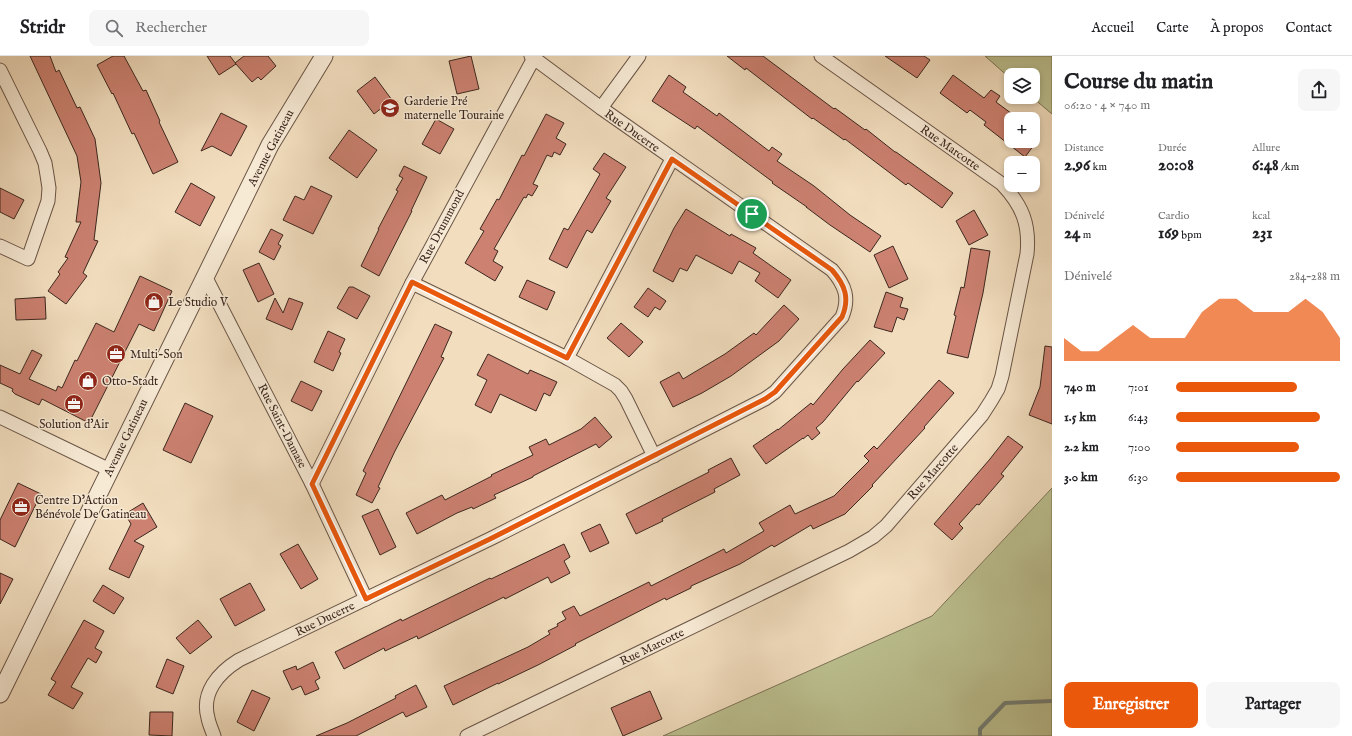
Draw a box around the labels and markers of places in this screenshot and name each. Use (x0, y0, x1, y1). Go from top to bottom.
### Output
place label: Garderie Pré maternelle Touraine (404, 94, 505, 123)
school or university icon: Garderie Pré maternelle Touraine (379, 97, 401, 119)
pin (735, 197, 769, 231)
shop icon: Le Studio V (143, 291, 165, 313)
place label: Le Studio V (168, 295, 229, 310)
office icon: Multi-Son (105, 343, 127, 365)
place label: Multi-Son (130, 347, 183, 362)
shop icon: Otto-Stadt (77, 370, 99, 392)
place label: Otto-Stadt (102, 374, 158, 389)
office icon: Solution d'Air (63, 393, 85, 415)
place label: Solution d'Air (39, 417, 109, 432)
place label: Centre D'Action Bénévole De Gatineau (35, 493, 146, 522)
office icon: Centre D'Action Bénévole De Gatineau (10, 496, 32, 518)

